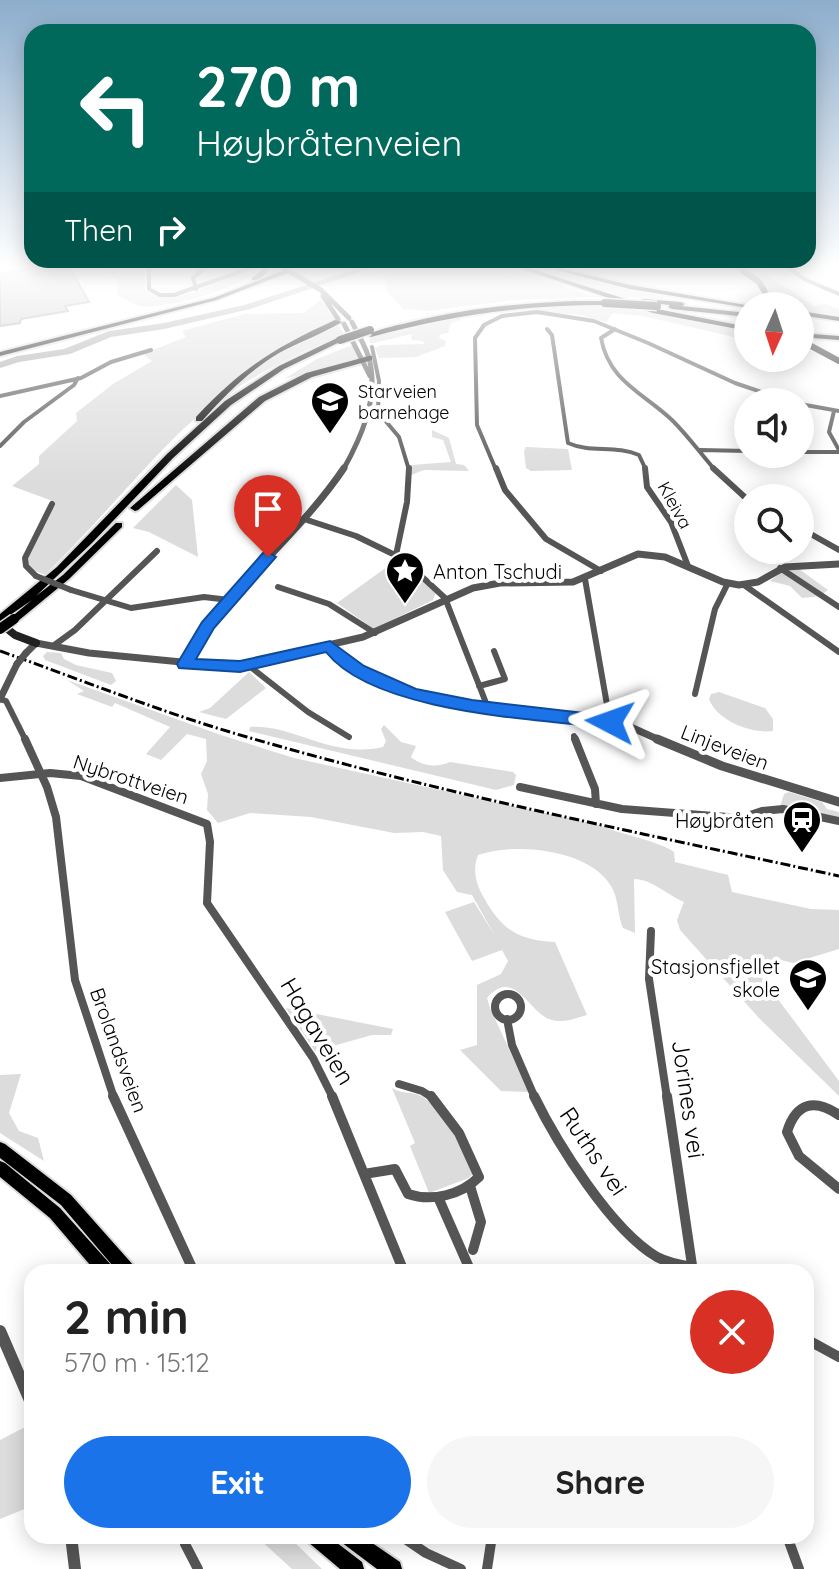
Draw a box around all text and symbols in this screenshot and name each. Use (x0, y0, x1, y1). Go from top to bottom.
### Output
text: 270 m (196, 51, 360, 121)
icon: left (64, 56, 168, 160)
text: Høybråtenveien (196, 120, 462, 165)
icon: right (149, 208, 193, 252)
text: Then (64, 211, 133, 249)
north arrow (734, 292, 814, 372)
map controls (734, 292, 814, 564)
school or university icon: Starveien barnehage (309, 380, 351, 435)
place label: Starveien barnehage (358, 380, 450, 424)
button: sound (734, 388, 814, 468)
pin (234, 475, 302, 557)
street label: Kleiva (653, 477, 697, 533)
button: search (734, 484, 814, 564)
icon: arrive (246, 487, 290, 531)
place icon: Anton Tschudi (384, 550, 426, 605)
place label: Anton Tschudi (433, 559, 562, 584)
position arrow (568, 680, 652, 764)
street label: Linjeveien (678, 719, 772, 775)
street label: Nybrottveien (70, 749, 192, 809)
station icon: Høybråten (781, 799, 823, 854)
place label: Høybråten (675, 808, 774, 833)
place label: Stasjonsfjellet skole (651, 954, 780, 1002)
school or university icon: Stasjonsfjellet skole (787, 957, 829, 1012)
street label: Hagaveien (274, 972, 362, 1090)
street label: Brolandsveien (85, 984, 153, 1116)
street label: Jorines vei (666, 1038, 712, 1160)
street label: Ruths vei (554, 1101, 634, 1201)
text: 2 min (64, 1286, 189, 1346)
button: close (690, 1290, 774, 1374)
text: 570 m · 15:12 (64, 1346, 210, 1379)
button: Exit (64, 1436, 411, 1528)
button: Share (427, 1436, 774, 1528)

